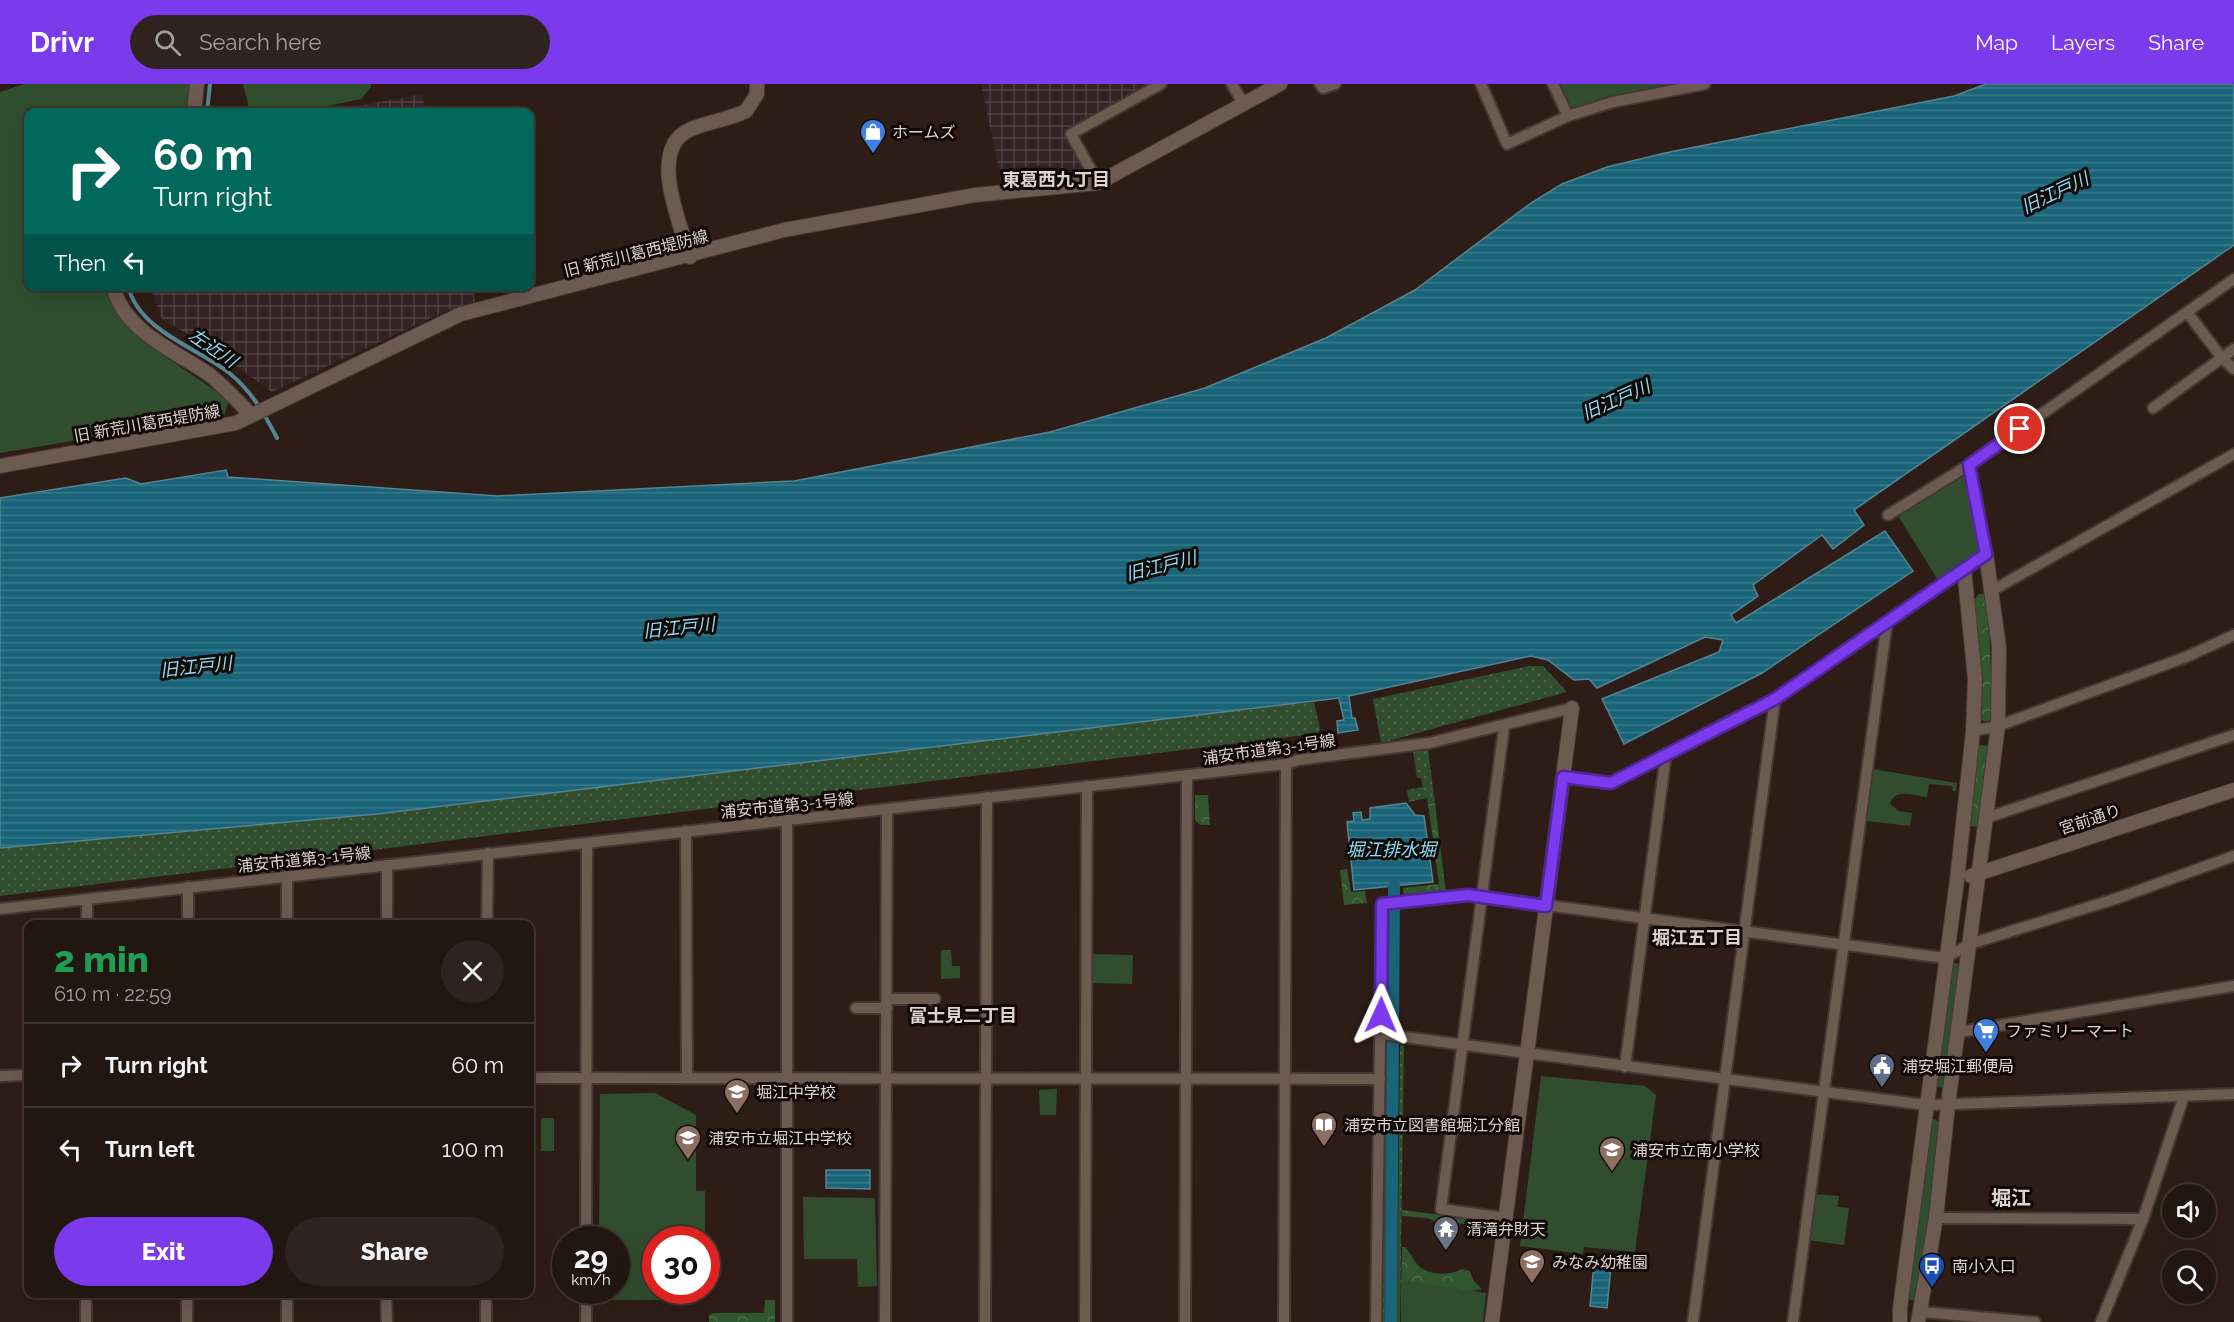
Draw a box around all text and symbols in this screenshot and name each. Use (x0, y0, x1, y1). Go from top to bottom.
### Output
search box (130, 15, 550, 69)
text: Drivr (30, 26, 94, 59)
icon: search (151, 26, 184, 59)
text: Search here (199, 29, 321, 55)
text: Map (1975, 30, 2018, 55)
text: Layers (2051, 30, 2115, 55)
text: Share (2148, 30, 2204, 55)
shop icon: ホームズ (858, 117, 888, 155)
place label: ホームズ (892, 123, 956, 142)
text: 60 m (153, 131, 253, 180)
icon: right (54, 132, 132, 210)
water label: 旧江戸川 (2018, 167, 2094, 217)
district label: 東葛西九丁目 (1002, 169, 1110, 190)
text: Turn right (153, 181, 272, 212)
street label: 旧 新荒川葛西堤防線 (562, 226, 710, 281)
icon: left (118, 246, 151, 279)
text: Then (54, 250, 106, 276)
water label: 左近川 (185, 324, 243, 373)
water label: 旧江戸川 (1579, 374, 1655, 424)
street label: 旧 新荒川葛西堤防線 (73, 401, 222, 446)
pin (1994, 403, 2045, 454)
icon: arrive (2003, 412, 2036, 445)
water label: 旧江戸川 (1123, 546, 1200, 584)
water label: 旧江戸川 (642, 613, 718, 642)
water label: 旧江戸川 (159, 652, 235, 681)
street label: 浦安市道第3-1号線 (1201, 731, 1337, 768)
street label: 浦安市道第3-1号線 (719, 789, 855, 822)
street label: 宮前通り (2057, 801, 2124, 838)
water label: 堀江排水堀 (1346, 839, 1439, 860)
street label: 浦安市道第3-1号線 (236, 843, 372, 876)
district label: 堀江五丁目 (1652, 927, 1742, 948)
text: 2 min (54, 938, 149, 980)
button: close (441, 940, 504, 1003)
text: 610 m · 22:59 (54, 982, 172, 1006)
position arrow (1349, 983, 1413, 1047)
district label: 富士見二丁目 (909, 1005, 1017, 1026)
supermarket icon: ファミリーマート (1971, 1016, 2001, 1054)
place label: ファミリーマート (2006, 1022, 2134, 1041)
icon: right (54, 1049, 87, 1082)
public building icon: 浦安堀江郵便局 (1867, 1051, 1897, 1089)
text: Turn right (105, 1052, 208, 1078)
text: 60 m (451, 1052, 504, 1078)
place label: 浦安堀江郵便局 (1902, 1057, 2014, 1076)
school or university icon: 堀江中学校 (722, 1077, 752, 1115)
place label: 堀江中学校 (756, 1083, 836, 1102)
library icon: 浦安市立図書館堀江分館 (1309, 1110, 1339, 1148)
place label: 浦安市立図書館堀江分館 (1344, 1116, 1520, 1135)
school or university icon: 浦安市立堀江中学校 (673, 1123, 703, 1161)
place label: 浦安市立堀江中学校 (708, 1129, 852, 1148)
icon: left (54, 1133, 87, 1166)
school or university icon: 浦安市立南小学校 (1597, 1135, 1627, 1173)
text: Turn left (105, 1136, 195, 1162)
text: 100 m (442, 1136, 504, 1162)
place label: 浦安市立南小学校 (1632, 1141, 1760, 1160)
map controls (2162, 1184, 2216, 1304)
button: sound (2162, 1184, 2216, 1238)
district label: 堀江 (1991, 1186, 2031, 1210)
temple icon: 清滝弁財天 (1431, 1214, 1461, 1252)
button: Exit (54, 1217, 273, 1286)
button: Share (285, 1217, 504, 1286)
place label: 清滝弁財天 (1466, 1220, 1546, 1239)
speed limit sign: 30 (642, 1226, 720, 1304)
text: 29 (574, 1240, 608, 1275)
school or university icon: みなみ幼稚園 (1517, 1247, 1547, 1285)
button: search (2162, 1250, 2216, 1304)
bus stop icon: 南小入口 (1917, 1251, 1947, 1289)
place label: みなみ幼稚園 (1552, 1253, 1648, 1272)
place label: 南小入口 (1952, 1257, 2016, 1276)
text: km/h (571, 1271, 611, 1289)

